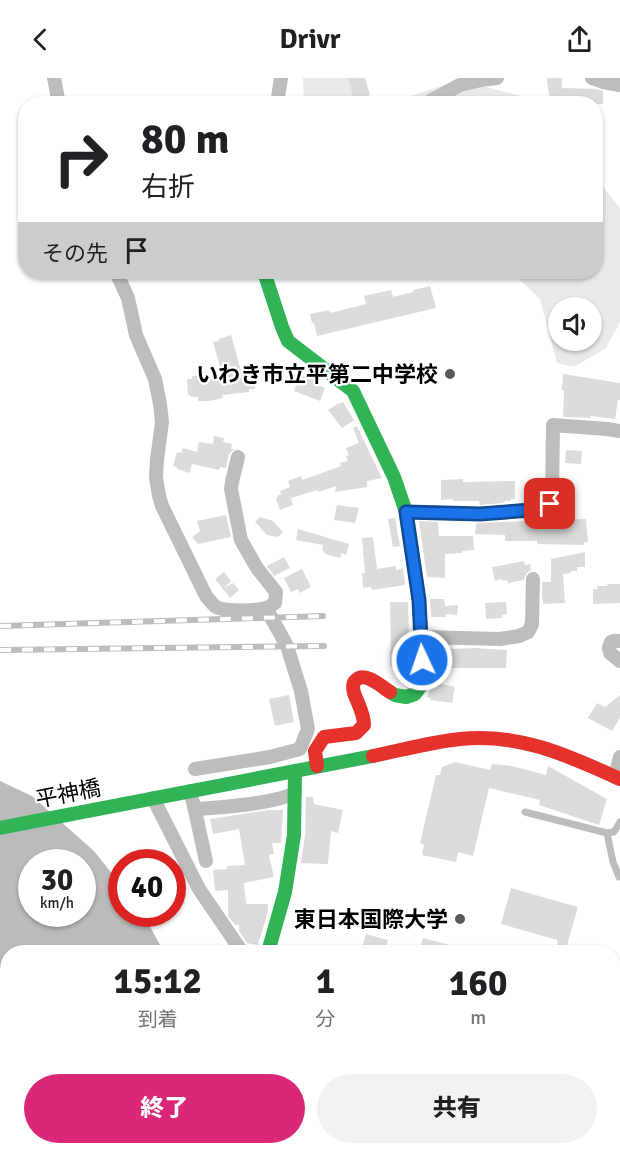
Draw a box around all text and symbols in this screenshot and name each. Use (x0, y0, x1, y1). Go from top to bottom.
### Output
icon: back (24, 23, 57, 56)
text: Drivr (280, 23, 340, 56)
icon: share (563, 23, 596, 56)
text: 80 m (141, 114, 230, 165)
icon: right (42, 120, 120, 198)
text: 右折 (141, 171, 195, 204)
icon: arrive (120, 234, 153, 267)
text: その先 (42, 240, 108, 267)
map controls (548, 297, 602, 351)
button: sound (548, 297, 602, 351)
place label: いわき市立平第二中学校 (196, 361, 438, 388)
marker: いわき市立平第二中学校 (443, 367, 457, 381)
pin (524, 478, 575, 529)
icon: arrive (533, 487, 566, 520)
position arrow (390, 628, 454, 692)
street label: 平神橋 (33, 774, 103, 813)
speed limit sign: 40 (108, 849, 186, 927)
text: 30 (41, 862, 73, 899)
text: km/h (40, 894, 74, 912)
place label: 東日本国際大学 (294, 906, 448, 933)
marker: 東日本国際大学 (453, 912, 467, 926)
text: 15:12 (114, 959, 202, 1004)
text: 1 (316, 959, 335, 1004)
text: 160 (449, 961, 507, 1006)
text: m (470, 1005, 486, 1030)
text: 到着 (138, 1007, 178, 1032)
text: 分 (316, 1007, 336, 1032)
button: 終了 (24, 1074, 305, 1143)
button: 共有 (317, 1074, 597, 1143)

